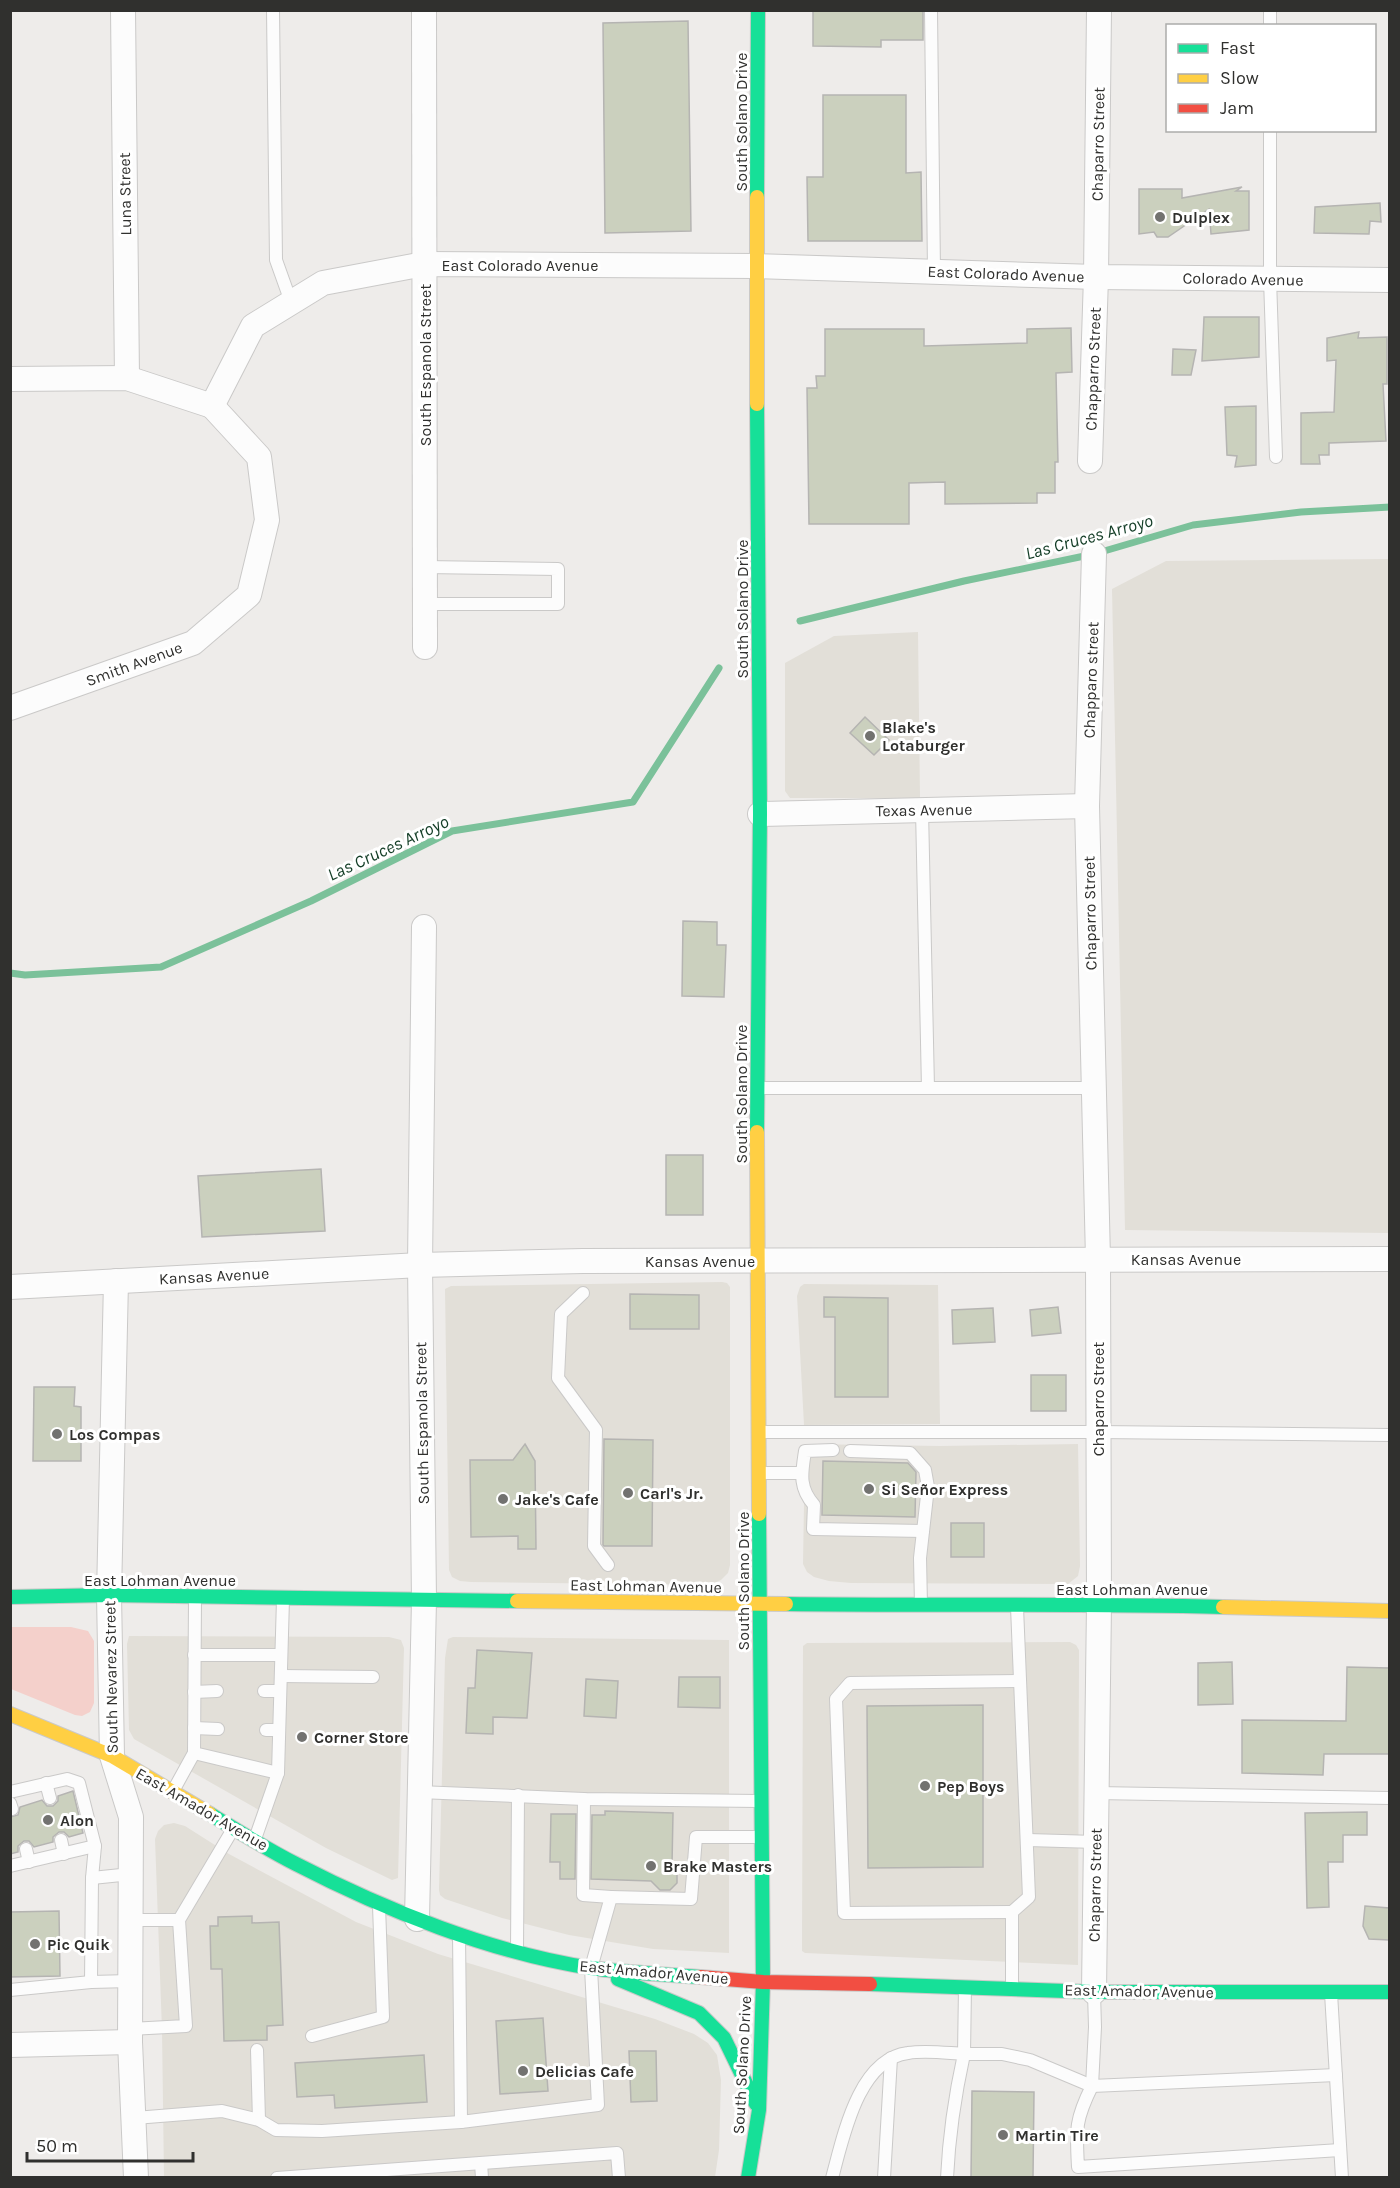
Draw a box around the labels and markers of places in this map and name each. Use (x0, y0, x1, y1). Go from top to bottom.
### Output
place label: Dulplex (1172, 208, 1230, 227)
marker: Dulplex (1153, 210, 1167, 224)
place label: Blake's Lotaburger (882, 718, 965, 755)
marker: Blake's Lotaburger (863, 729, 877, 743)
place label: Los Compas (69, 1425, 160, 1444)
marker: Los Compas (50, 1427, 64, 1441)
place label: Si Señor Express (881, 1480, 1008, 1499)
marker: Si Señor Express (862, 1482, 876, 1496)
place label: Carl's Jr. (640, 1484, 703, 1503)
marker: Carl's Jr. (621, 1486, 635, 1500)
place label: Jake's Cafe (515, 1490, 599, 1509)
marker: Jake's Cafe (496, 1492, 510, 1506)
place label: Corner Store (314, 1728, 409, 1747)
marker: Corner Store (295, 1730, 309, 1744)
place label: Pep Boys (937, 1777, 1005, 1796)
marker: Pep Boys (918, 1779, 932, 1793)
place label: Alon (60, 1811, 94, 1830)
marker: Alon (41, 1813, 55, 1827)
place label: Brake Masters (663, 1857, 772, 1876)
marker: Brake Masters (644, 1859, 658, 1873)
place label: Pic Quik (47, 1935, 110, 1954)
marker: Pic Quik (28, 1937, 42, 1951)
place label: Delicias Cafe (535, 2062, 634, 2081)
marker: Delicias Cafe (516, 2064, 530, 2078)
place label: Martin Tire (1015, 2126, 1099, 2145)
marker: Martin Tire (996, 2128, 1010, 2142)

